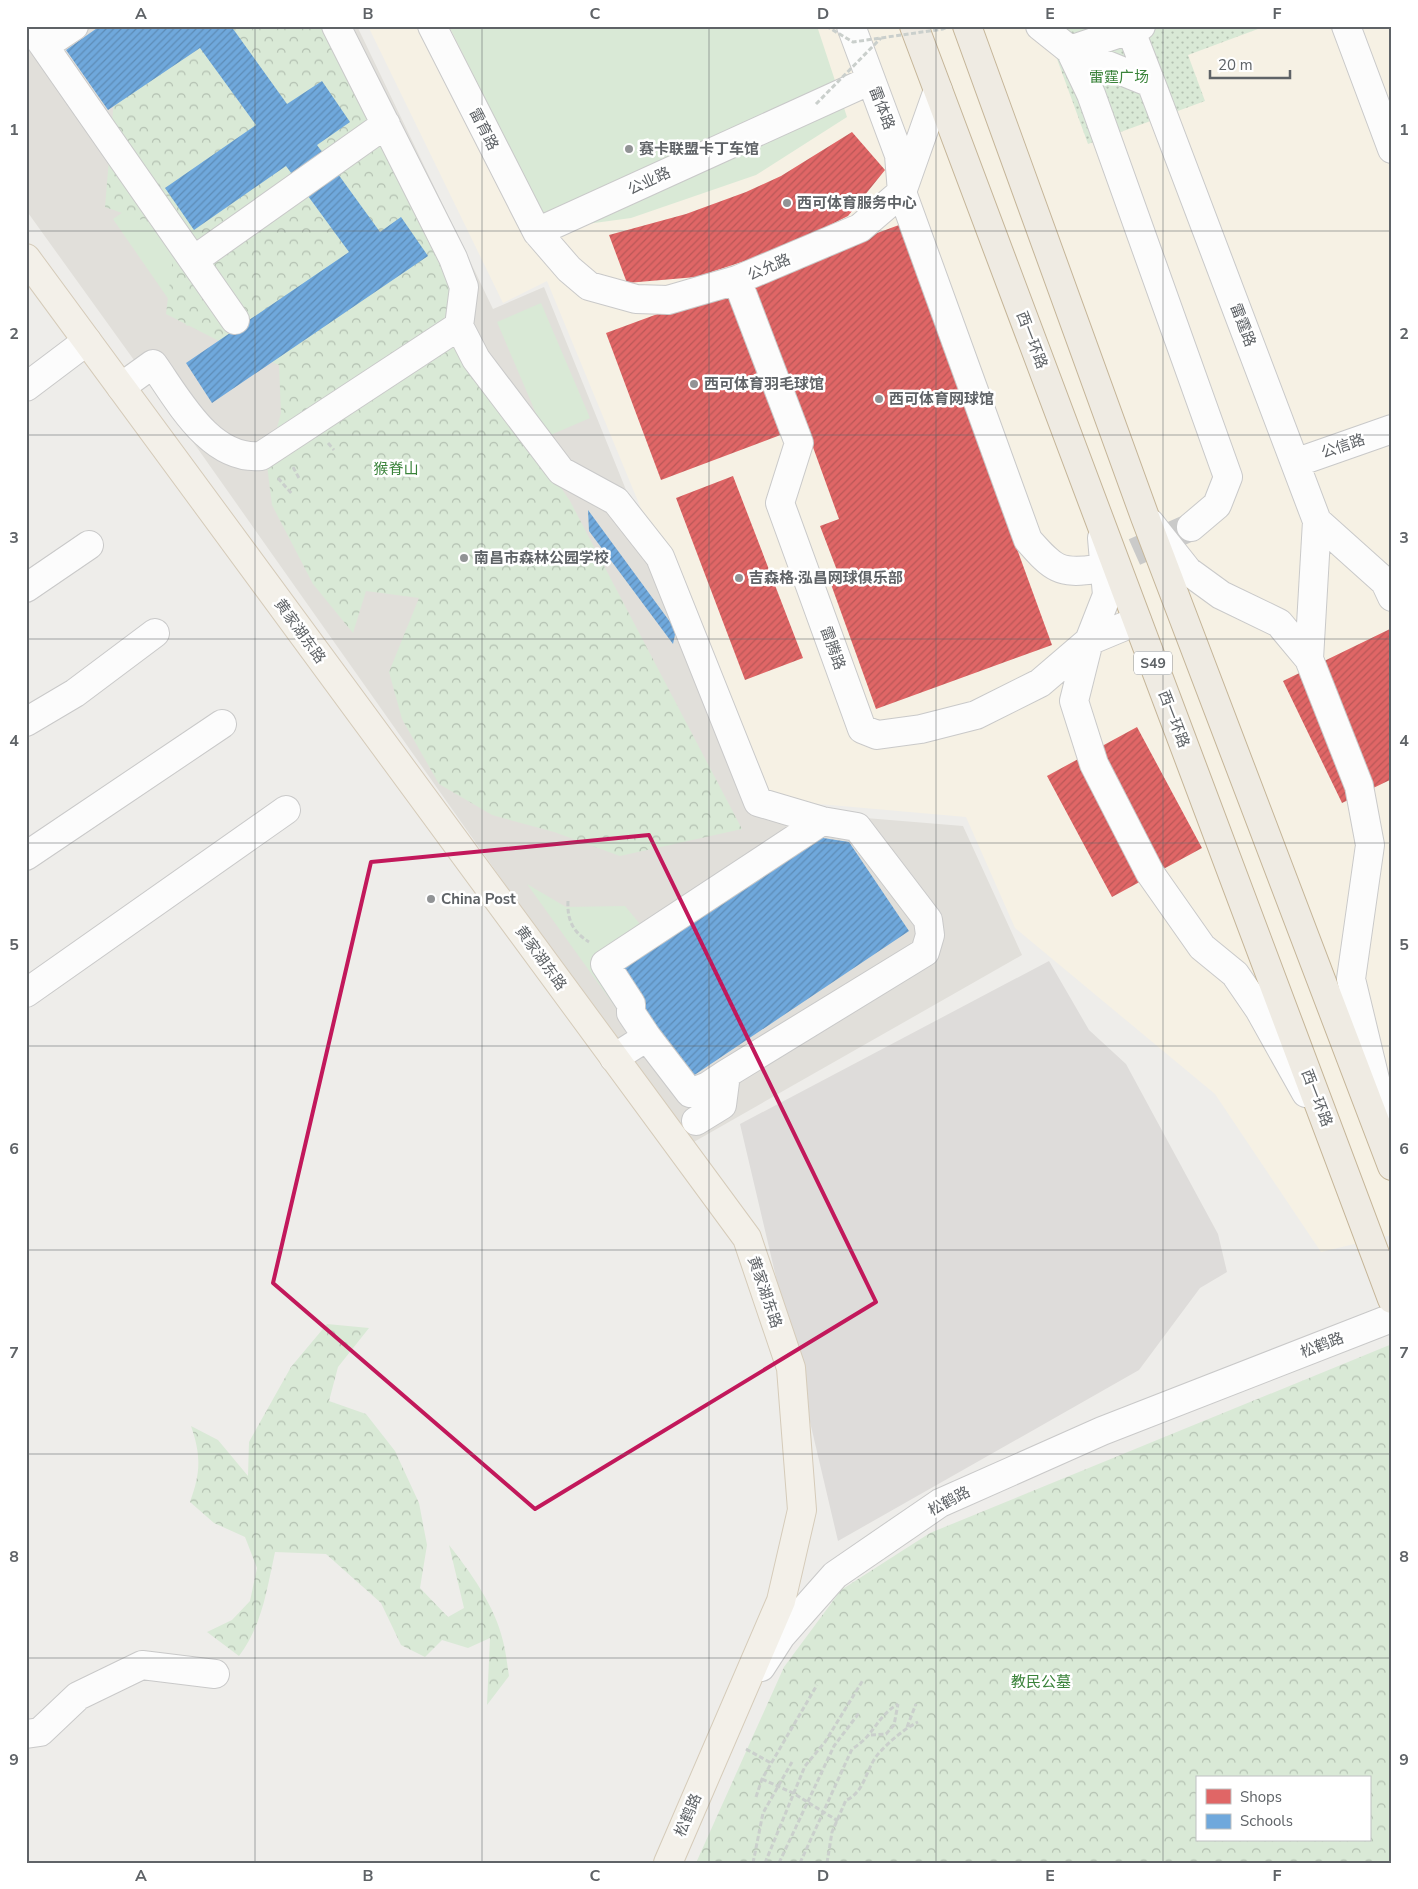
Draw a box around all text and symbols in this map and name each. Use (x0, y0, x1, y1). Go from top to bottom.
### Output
text: A (135, 3, 147, 25)
text: B (362, 3, 374, 25)
text: C (590, 3, 601, 25)
text: D (817, 3, 829, 25)
text: E (1045, 3, 1055, 25)
text: F (1273, 3, 1282, 25)
scale bar (1210, 48, 1290, 80)
text: 20 m (1218, 55, 1253, 75)
park label: 雷霆广场 (1089, 67, 1149, 87)
street label: 雷体路 (865, 83, 899, 133)
street label: 雷育路 (465, 104, 503, 154)
text: 1 (9, 119, 19, 141)
text: 1 (1399, 119, 1409, 141)
place label: 赛卡联盟卡丁车馆 (639, 139, 759, 159)
marker: 赛卡联盟卡丁车馆 (623, 143, 635, 155)
street label: 公业路 (624, 162, 674, 200)
place label: 西可体育服务中心 (797, 193, 917, 213)
marker: 西可体育服务中心 (781, 197, 793, 209)
street label: 公允路 (744, 249, 794, 285)
street label: 雷霆路 (1226, 300, 1260, 350)
street label: 西一环路 (1012, 308, 1052, 372)
text: 2 (9, 323, 19, 345)
text: 2 (1399, 323, 1409, 345)
place label: 西可体育羽毛球馆 (704, 374, 824, 394)
marker: 西可体育羽毛球馆 (688, 378, 700, 390)
place label: 西可体育网球馆 (889, 389, 994, 409)
marker: 西可体育网球馆 (873, 393, 885, 405)
street label: 公信路 (1318, 429, 1368, 463)
park label: 猴脊山 (373, 459, 419, 479)
text: 3 (9, 527, 19, 549)
text: 3 (1399, 527, 1409, 549)
place label: 南昌市森林公园学校 (474, 548, 609, 568)
marker: 南昌市森林公园学校 (458, 552, 470, 564)
place label: 吉森格·泓昌网球俱乐部 (749, 568, 903, 588)
marker: 吉森格·泓昌网球俱乐部 (733, 572, 745, 584)
street label: 黄家湖东路 (270, 595, 330, 667)
street label: 雷腾路 (816, 623, 850, 673)
road number: S49 (1134, 651, 1172, 674)
street label: 西一环路 (1154, 687, 1194, 751)
text: 4 (9, 730, 19, 752)
text: 4 (1399, 730, 1409, 752)
place label: China Post (441, 889, 516, 909)
marker: China Post (425, 893, 437, 905)
street label: 黄家湖东路 (511, 922, 571, 994)
text: 5 (9, 934, 19, 956)
text: 5 (1399, 934, 1409, 956)
street label: 西一环路 (1297, 1066, 1337, 1130)
text: 6 (9, 1138, 19, 1160)
text: 6 (1399, 1138, 1409, 1160)
street label: 黄家湖东路 (743, 1253, 787, 1331)
street label: 松鹤路 (1297, 1328, 1347, 1362)
text: 7 (9, 1342, 19, 1364)
text: 7 (1399, 1342, 1409, 1364)
street label: 松鹤路 (924, 1482, 974, 1520)
text: 8 (9, 1546, 19, 1568)
text: 8 (1399, 1546, 1409, 1568)
park label: 教民公墓 (1011, 1672, 1071, 1692)
text: 9 (9, 1749, 19, 1771)
text: 9 (1399, 1749, 1409, 1771)
legend (1196, 1776, 1370, 1842)
text: Shops (1240, 1787, 1282, 1807)
street label: 松鹤路 (670, 1790, 706, 1840)
text: Schools (1240, 1811, 1293, 1831)
text: A (135, 1865, 147, 1887)
text: B (362, 1865, 374, 1887)
text: C (590, 1865, 601, 1887)
text: D (817, 1865, 829, 1887)
text: E (1045, 1865, 1055, 1887)
text: F (1273, 1865, 1282, 1887)

